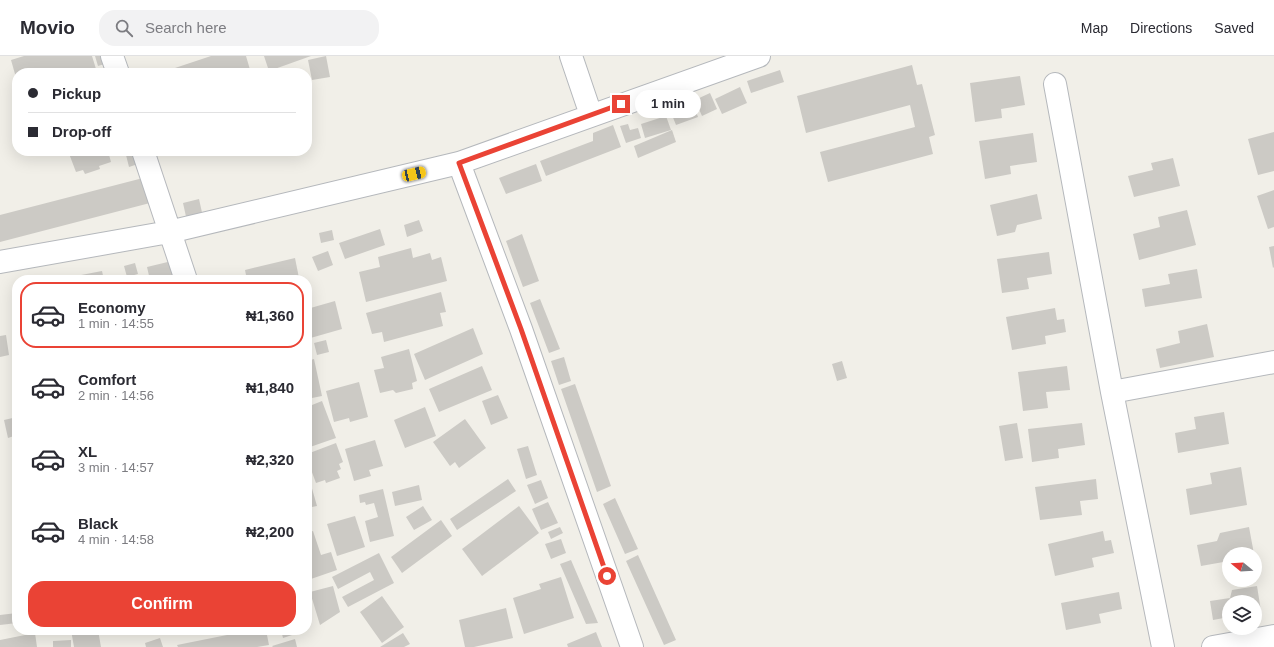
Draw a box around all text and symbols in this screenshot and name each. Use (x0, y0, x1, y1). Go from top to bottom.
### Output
search box (99, 10, 379, 46)
text: Movio (20, 17, 75, 38)
icon: search (113, 17, 135, 39)
text: Search here (145, 19, 227, 36)
text: Map (1081, 20, 1108, 36)
text: Directions (1130, 20, 1192, 36)
text: Saved (1214, 20, 1254, 36)
text: Pickup (52, 85, 101, 102)
callout: 1 min (635, 90, 701, 118)
route end (612, 95, 630, 113)
text: 1 min (651, 96, 685, 111)
text: Drop-off (52, 123, 111, 140)
car (401, 165, 427, 183)
icon: car (30, 297, 66, 333)
text: Economy (78, 299, 146, 316)
text: ₦1,360 (246, 307, 294, 324)
text: 1 min · 14:55 (78, 316, 154, 331)
icon: car (30, 369, 66, 405)
text: Comfort (78, 371, 136, 388)
text: ₦1,840 (246, 379, 294, 396)
text: 2 min · 14:56 (78, 388, 154, 403)
icon: car (30, 441, 66, 477)
text: XL (78, 443, 97, 460)
text: ₦2,320 (246, 451, 294, 468)
text: 3 min · 14:57 (78, 460, 154, 475)
icon: car (30, 513, 66, 549)
text: Black (78, 515, 118, 532)
text: ₦2,200 (246, 523, 294, 540)
text: 4 min · 14:58 (78, 532, 154, 547)
north arrow (1222, 547, 1262, 587)
map controls (1222, 547, 1262, 635)
route start (598, 567, 616, 585)
button: Confirm (28, 581, 296, 627)
button: layers (1222, 595, 1262, 635)

